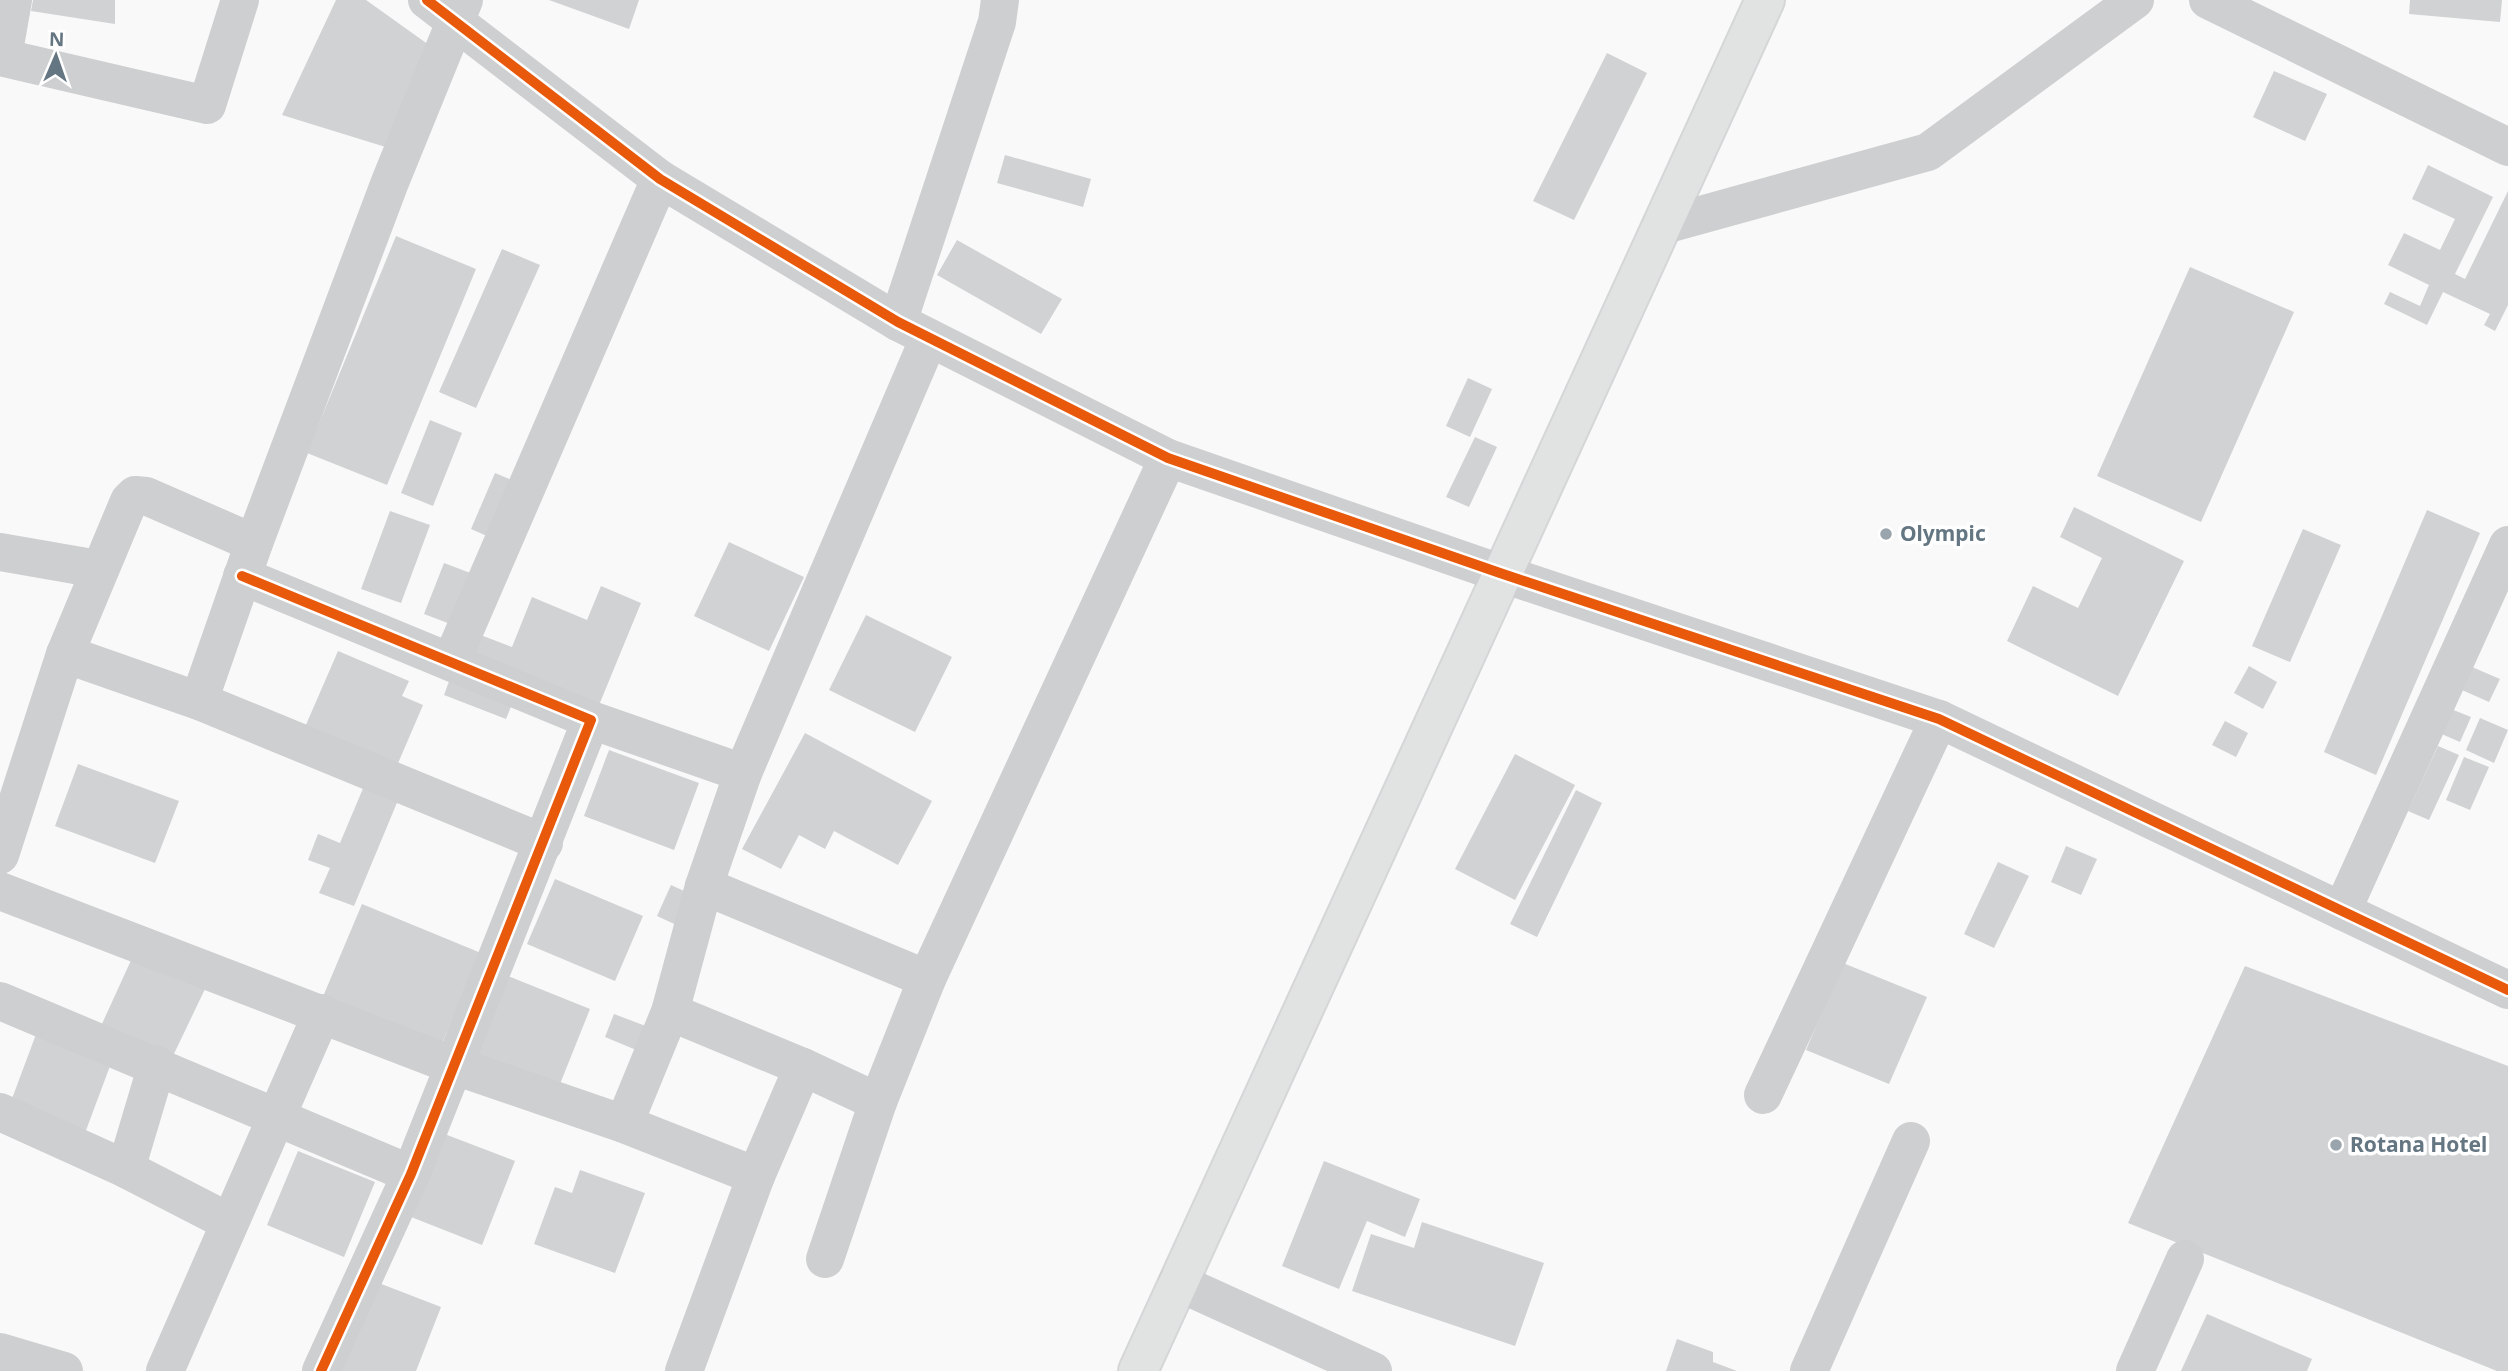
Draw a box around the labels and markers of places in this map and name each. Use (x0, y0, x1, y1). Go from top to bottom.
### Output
place label: Olympic (1900, 519, 1986, 547)
marker: Olympic (1878, 526, 1894, 542)
place label: Rotana Hotel (2350, 1130, 2487, 1158)
marker: Rotana Hotel (2328, 1137, 2344, 1153)

